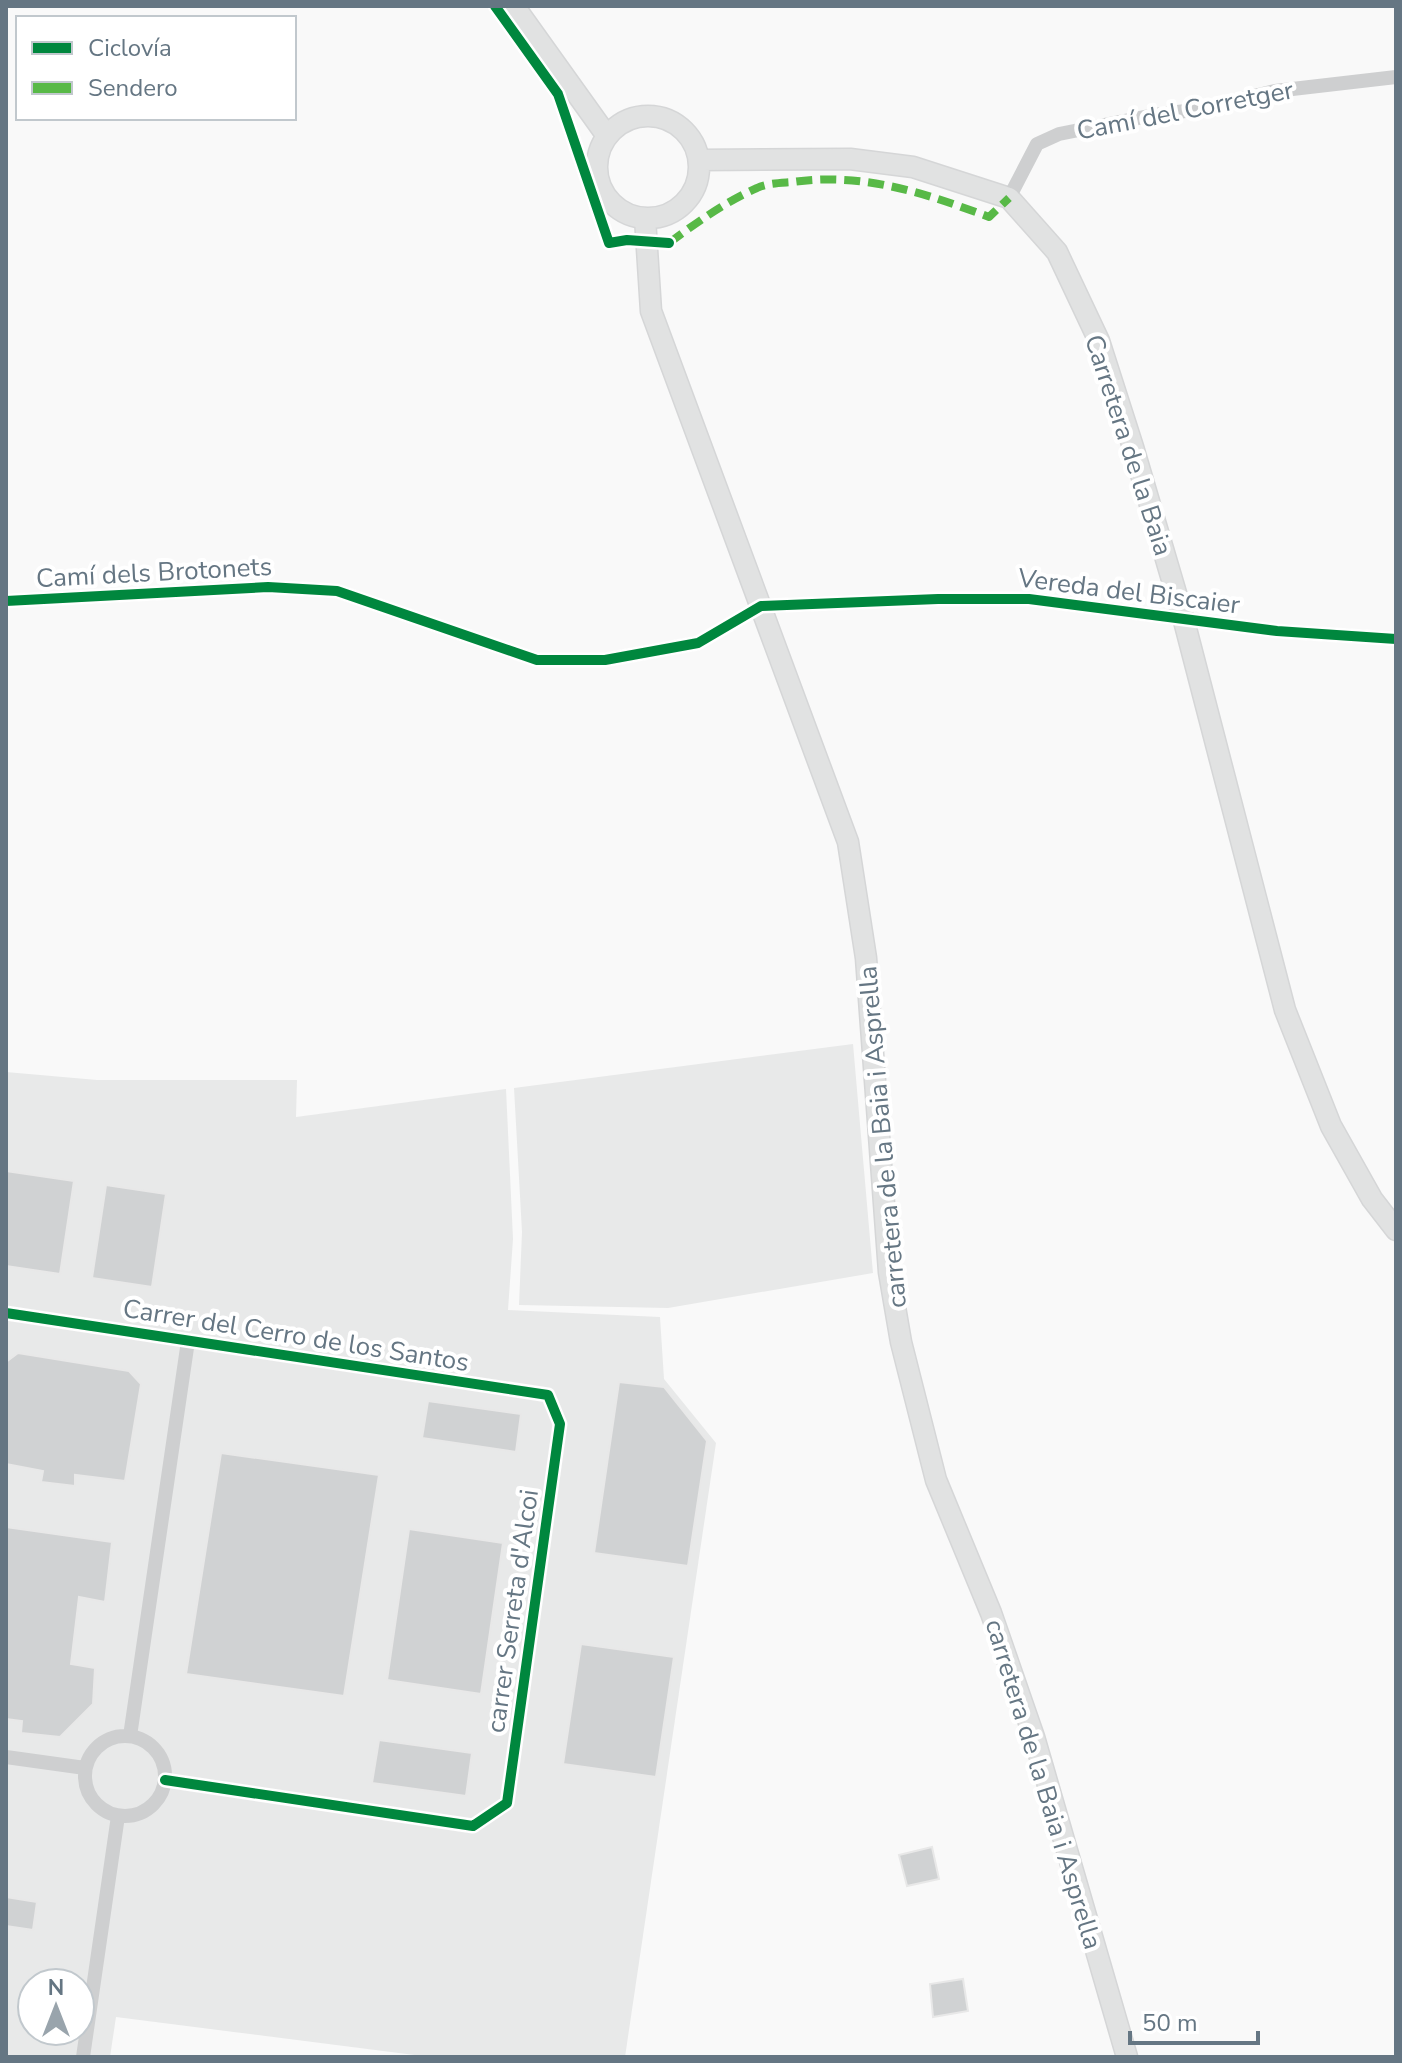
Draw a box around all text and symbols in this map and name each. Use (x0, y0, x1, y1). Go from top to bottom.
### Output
legend (16, 16, 296, 120)
text: Ciclovía (88, 32, 172, 64)
text: Sendero (88, 72, 178, 104)
street label: Camí del Corretger (1074, 72, 1297, 149)
street label: Carretera de la Baia (1076, 330, 1181, 560)
street label: Camí dels Brotonets (35, 549, 273, 596)
street label: Vereda del Biscaier (1015, 560, 1243, 623)
street label: carretera de la Baia i Asprella (850, 964, 915, 1310)
street label: Carrer del Cerro de los Santos (120, 1291, 471, 1380)
street label: carrer Serreta d'Alcoi (478, 1487, 547, 1735)
street label: carretera de la Baia i Asprella (977, 1615, 1110, 1953)
north arrow (16, 1967, 96, 2047)
text: N (48, 1973, 64, 2003)
scale bar (1130, 1995, 1258, 2045)
text: 50 m (1142, 2007, 1198, 2039)

